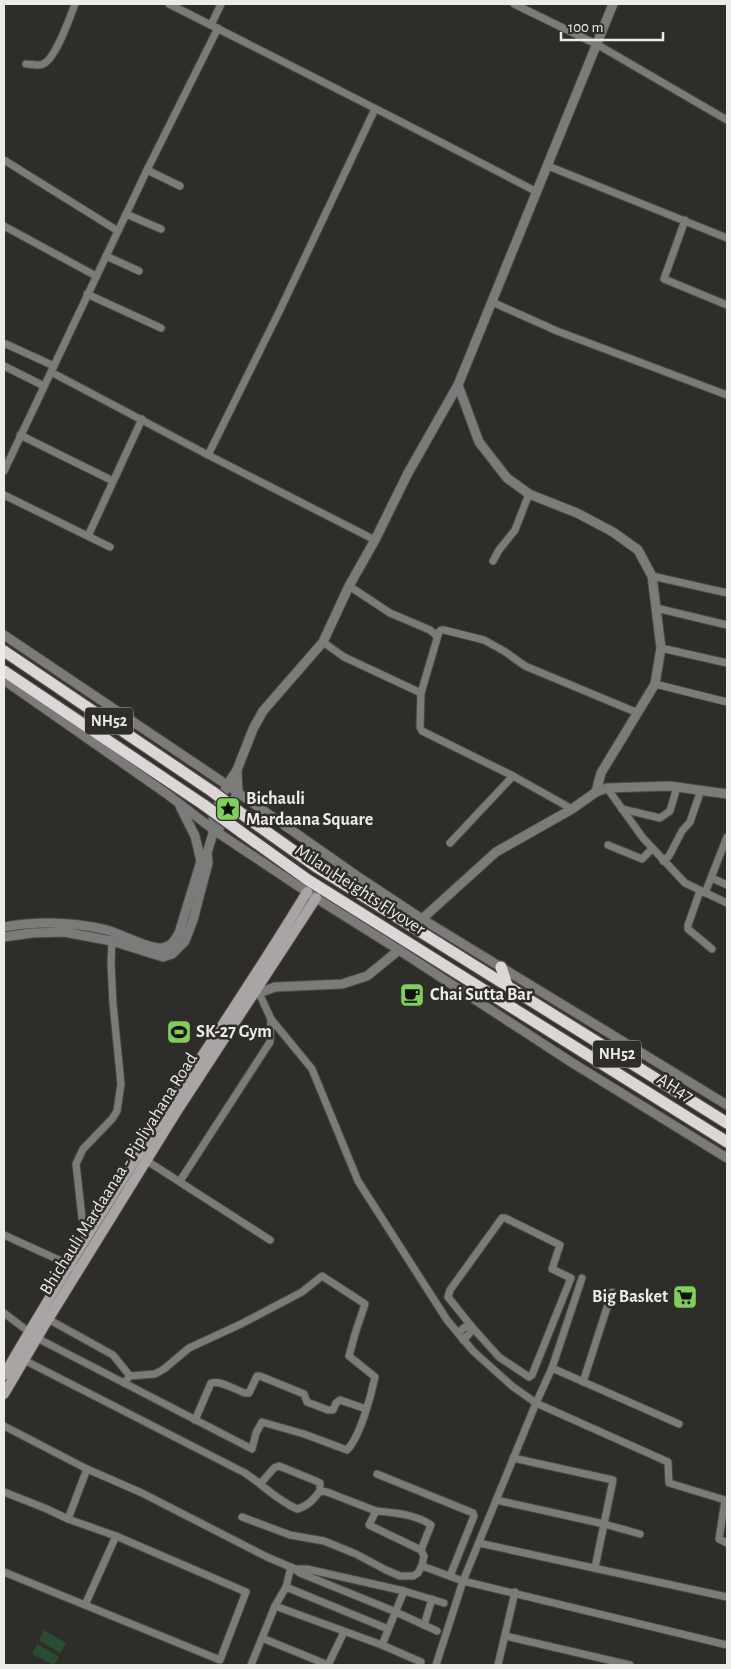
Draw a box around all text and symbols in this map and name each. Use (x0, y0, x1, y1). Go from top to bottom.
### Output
scale bar (561, 10, 664, 42)
text: 100 m (568, 20, 603, 35)
road number: NH52 (85, 708, 133, 734)
place label: Bichauli Mardaana Square (246, 790, 373, 829)
place icon: Bichauli Mardaana Square (215, 796, 241, 822)
street label: Milan Heights Flyover (292, 841, 428, 939)
cafe icon: Chai Sutta Bar (399, 982, 425, 1008)
place label: Chai Sutta Bar (430, 986, 533, 1004)
sports icon: SK-27 Gym (166, 1019, 192, 1045)
place label: SK-27 Gym (196, 1023, 272, 1041)
road number: NH52 (593, 1040, 641, 1068)
street label: Bhichauli Mardaanaa - Pipliyahana Road (37, 1050, 201, 1298)
street label: AH47 (654, 1070, 696, 1106)
supermarket icon: Big Basket (672, 1284, 698, 1310)
place label: Big Basket (592, 1288, 668, 1306)

